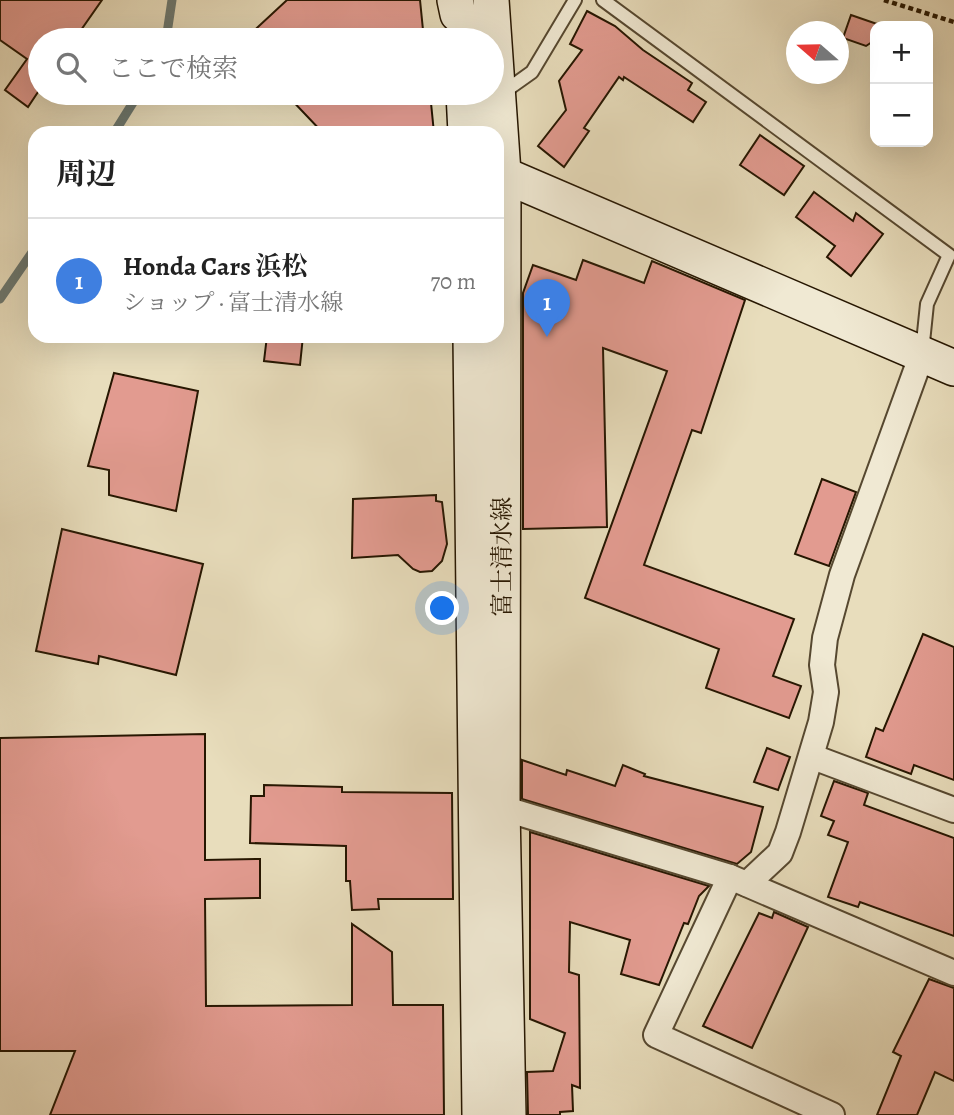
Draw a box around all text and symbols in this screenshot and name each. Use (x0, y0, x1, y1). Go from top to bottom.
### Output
north arrow (786, 21, 849, 84)
map controls (870, 21, 933, 147)
button: + (870, 21, 933, 84)
search box (28, 28, 504, 105)
icon: search (52, 48, 90, 86)
text: ここで検索 (108, 51, 238, 86)
button: − (870, 84, 933, 147)
text: 周辺 (56, 154, 116, 194)
text: Honda Cars 浜松 (123, 249, 307, 284)
text: 1 (75, 266, 83, 297)
text: 70 m (430, 266, 476, 297)
pin: 1 (524, 279, 570, 337)
text: ショップ · 富士清水線 (123, 287, 343, 318)
street label: 富士清水線 (486, 497, 518, 617)
your location (425, 591, 459, 625)

